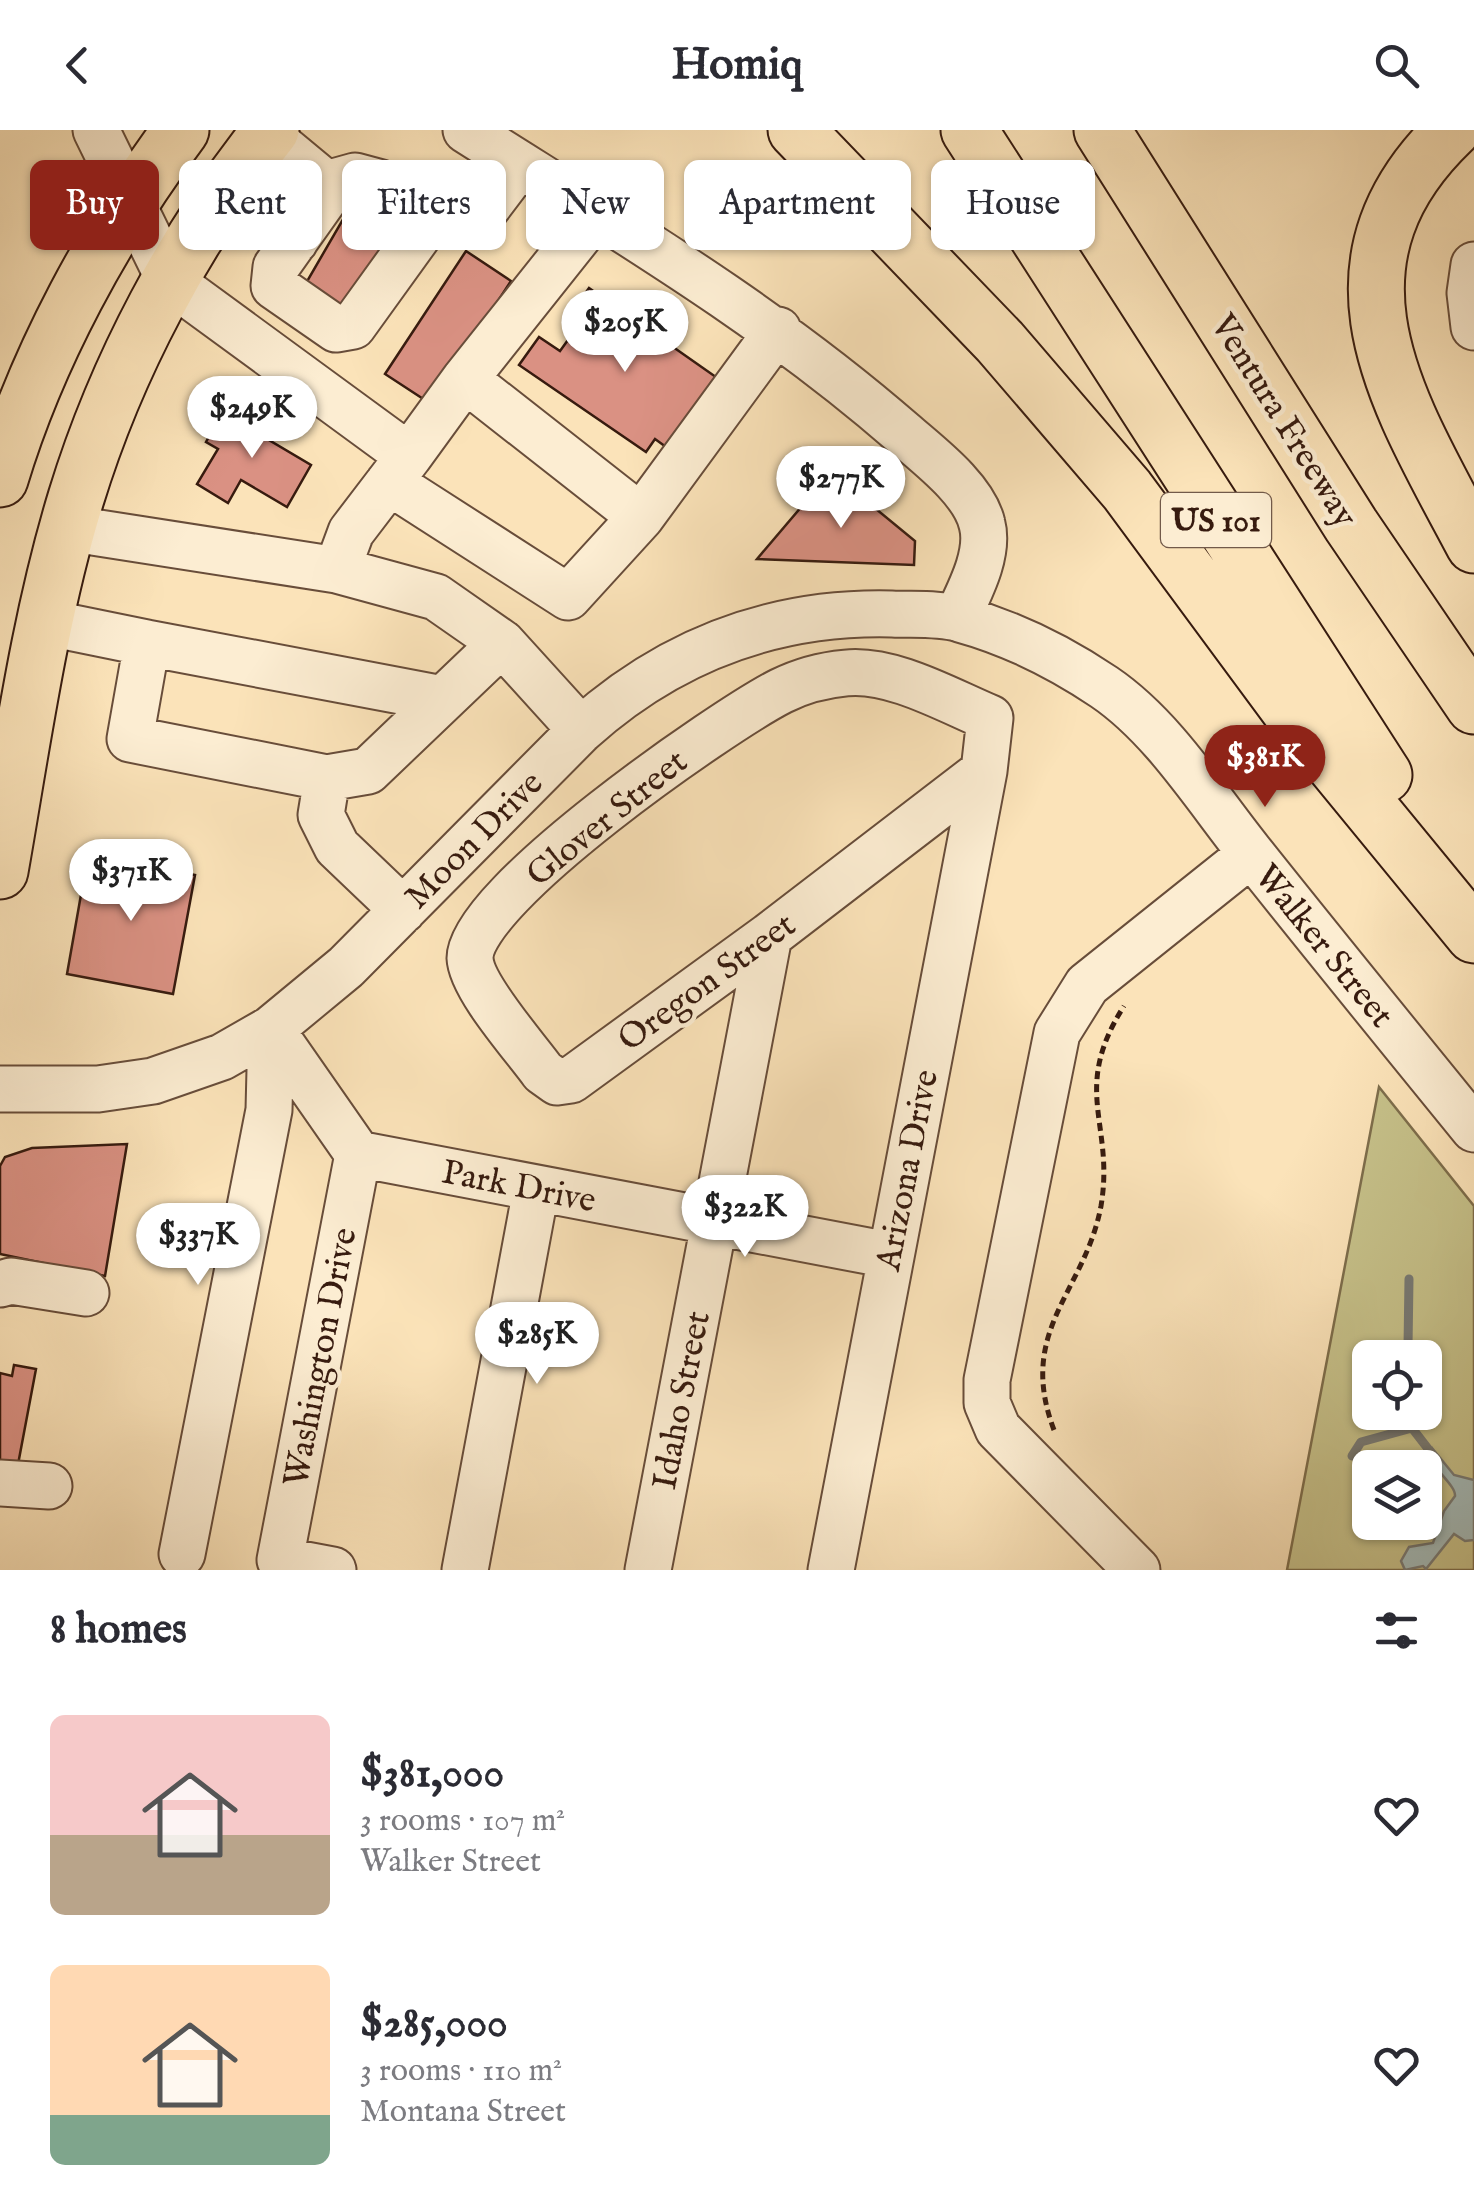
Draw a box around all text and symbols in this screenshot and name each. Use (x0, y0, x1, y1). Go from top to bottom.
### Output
text: Homiq (671, 37, 803, 94)
icon: back (50, 38, 105, 93)
icon: search (1369, 38, 1424, 93)
chip: Buy (30, 160, 159, 250)
chip: Rent (179, 160, 322, 250)
chip: Filters (342, 160, 506, 250)
chip: New (526, 160, 664, 250)
chip: Apartment (684, 160, 911, 250)
chip: House (931, 160, 1095, 250)
pin: $205K (555, 290, 695, 375)
text: $205K (583, 302, 667, 343)
street label: Ventura Freeway (1199, 305, 1367, 537)
pin: $249K (182, 376, 322, 461)
text: $249K (209, 388, 295, 429)
pin: $277K (771, 446, 911, 531)
text: $277K (798, 458, 884, 499)
road number: US 101 (1161, 493, 1271, 547)
pin: $381K (1195, 725, 1335, 810)
text: $381K (1226, 737, 1304, 778)
street label: Glover Street (518, 740, 697, 898)
street label: Moon Drive (396, 762, 554, 920)
pin: $371K (61, 839, 201, 924)
text: $371K (91, 851, 171, 892)
street label: Walker Street (1243, 856, 1403, 1038)
street label: Oregon Street (610, 903, 805, 1063)
street label: Arizona Drive (867, 1066, 950, 1276)
street label: Park Drive (438, 1151, 599, 1224)
pin: $322K (675, 1175, 815, 1260)
text: $322K (704, 1187, 786, 1228)
pin: $337K (128, 1203, 268, 1288)
text: $337K (158, 1215, 238, 1256)
street label: Washington Drive (274, 1224, 369, 1491)
pin: $285K (467, 1302, 607, 1387)
street label: Idaho Street (643, 1308, 722, 1493)
text: $285K (497, 1314, 577, 1355)
map controls (1352, 1340, 1442, 1540)
button: locate (1352, 1340, 1442, 1430)
button: layers (1352, 1450, 1442, 1540)
icon: filters (1369, 1603, 1424, 1658)
text: 8 homes (50, 1604, 187, 1657)
text: $381,000 (360, 1748, 504, 1801)
icon: home (130, 1755, 250, 1875)
icon: heart (1369, 1788, 1424, 1843)
text: 3 rooms · 107 m² (360, 1801, 565, 1842)
text: Walker Street (360, 1842, 541, 1883)
text: $285,000 (360, 1998, 508, 2051)
icon: home (130, 2005, 250, 2125)
icon: heart (1369, 2038, 1424, 2093)
text: 3 rooms · 110 m² (360, 2051, 562, 2092)
text: Montana Street (360, 2092, 566, 2133)

